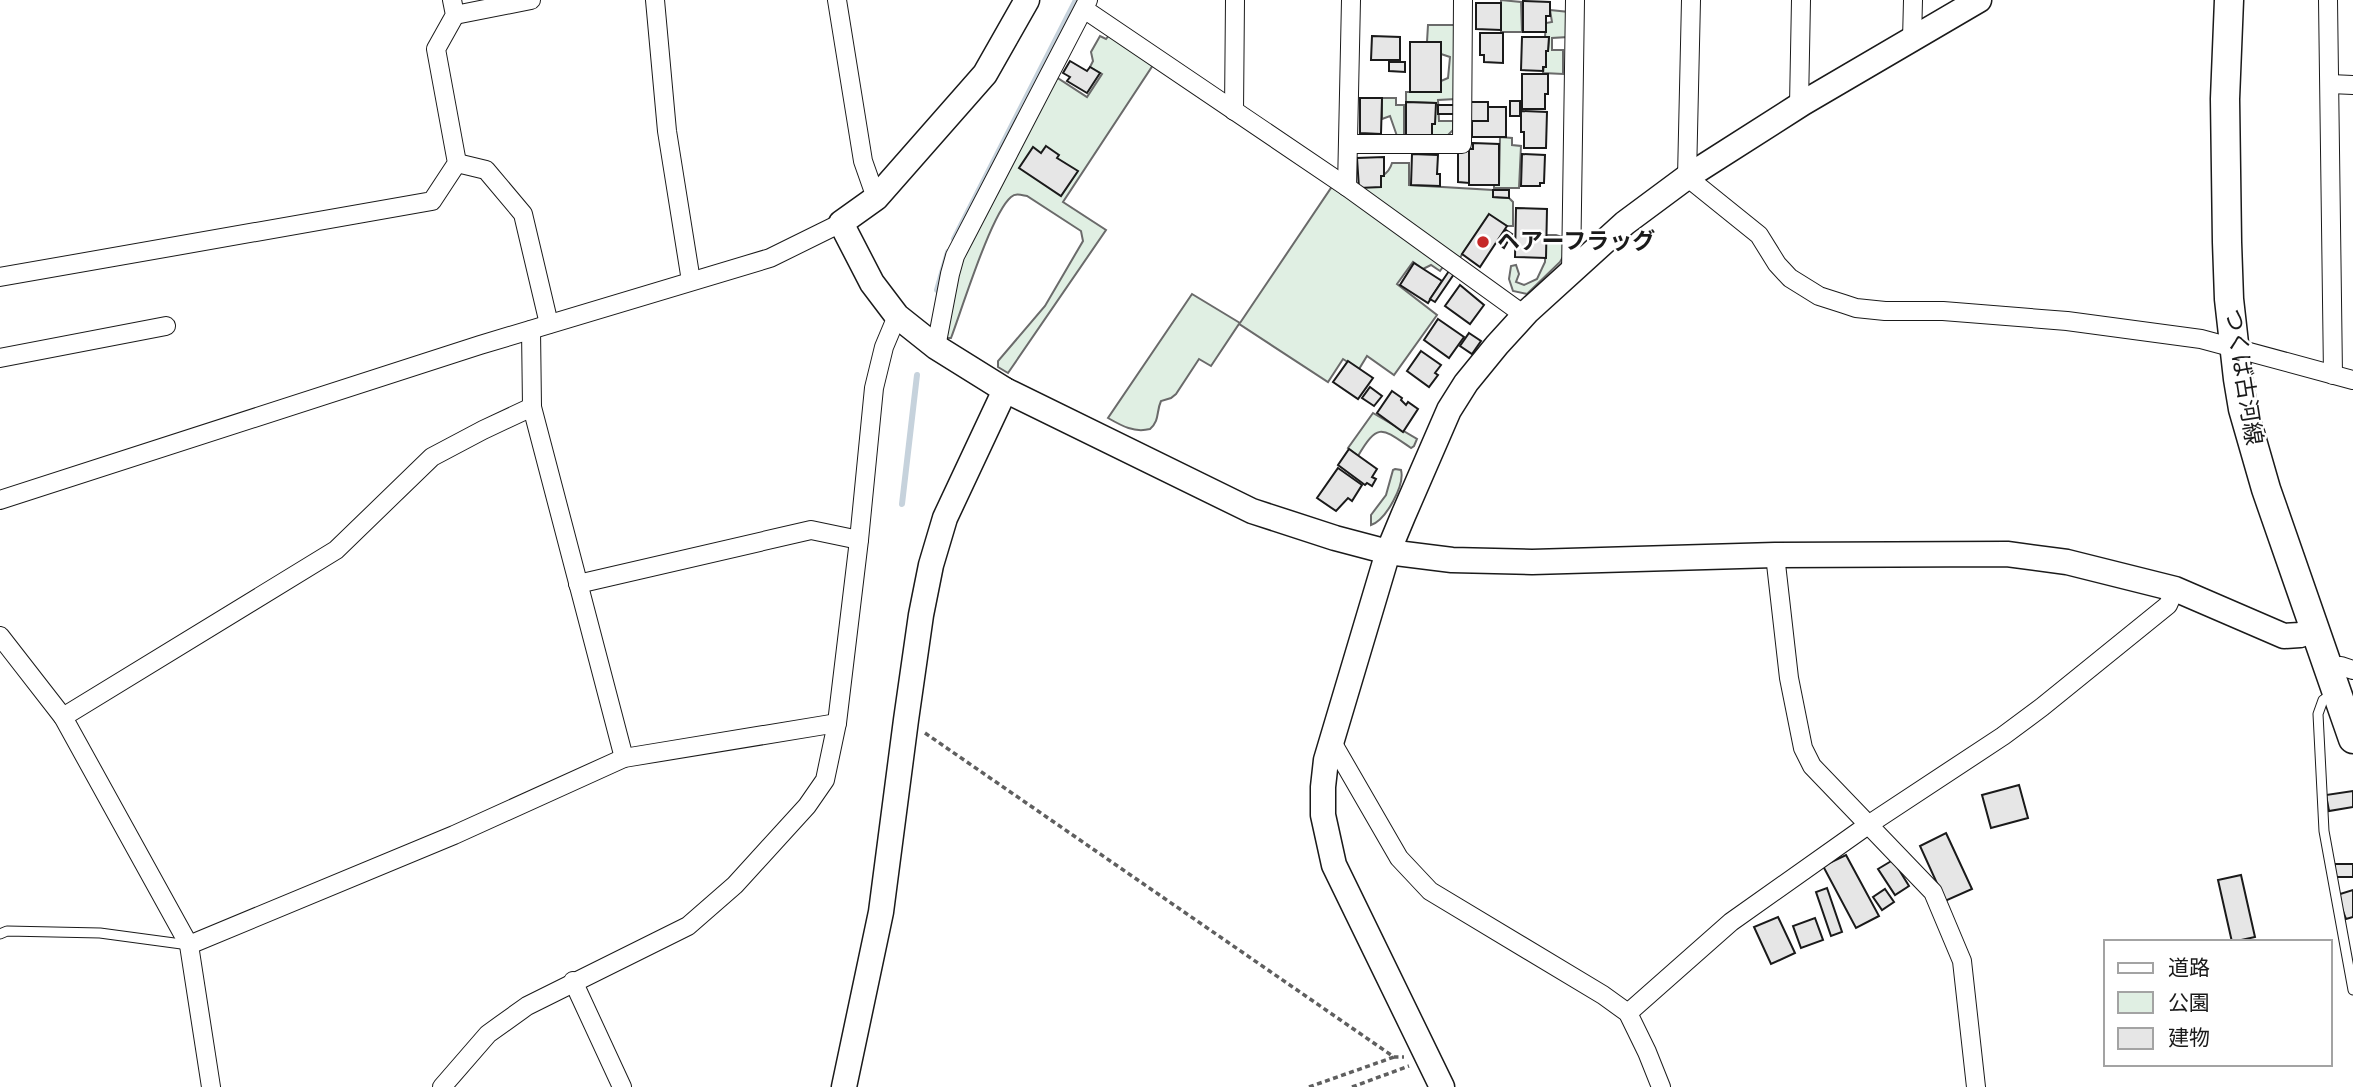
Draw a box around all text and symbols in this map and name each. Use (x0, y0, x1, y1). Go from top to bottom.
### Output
place label: ヘアーフラッグ (1497, 228, 1655, 256)
marker: ヘアーフラッグ (1475, 234, 1491, 250)
street label: つくば古河線 (2218, 307, 2268, 447)
legend (2104, 940, 2332, 1066)
text: 道路 (2168, 956, 2210, 981)
text: 公園 (2168, 991, 2210, 1016)
text: 建物 (2168, 1026, 2210, 1051)

